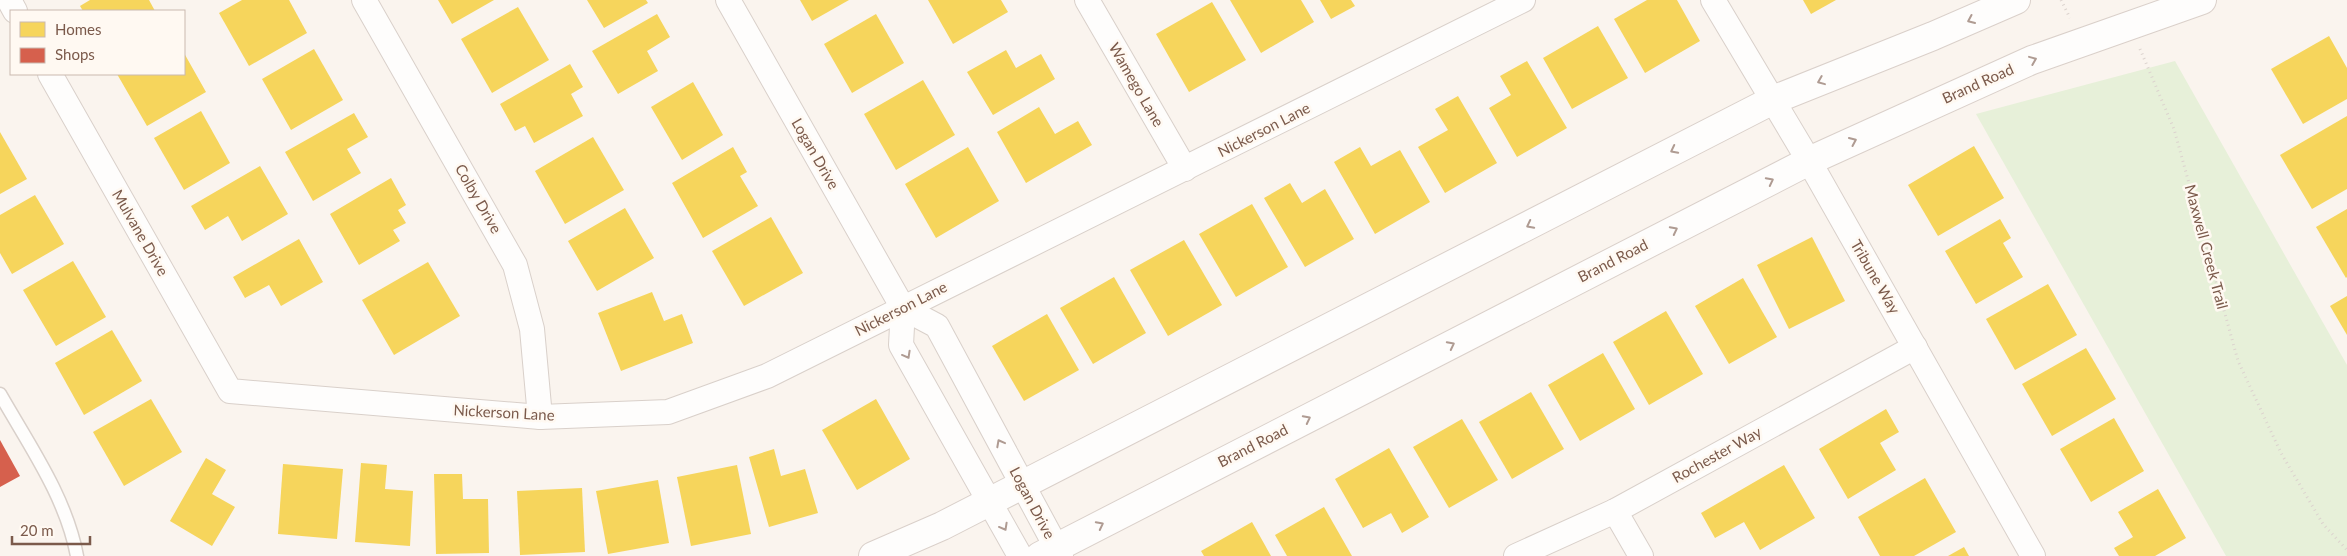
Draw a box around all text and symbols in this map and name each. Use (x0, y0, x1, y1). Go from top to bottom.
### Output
legend (10, 10, 185, 75)
one-way arrow (1967, 13, 1976, 24)
text: Homes (55, 20, 101, 38)
street label: Wamego Lane (1106, 39, 1168, 130)
text: Shops (55, 45, 95, 63)
one-way arrow (2028, 55, 2037, 66)
street label: Brand Road (1939, 59, 2016, 107)
one-way arrow (1817, 74, 1826, 85)
street label: Nickerson Lane (1214, 98, 1313, 160)
street label: Logan Drive (788, 115, 843, 192)
one-way arrow (1848, 137, 1857, 147)
one-way arrow (1670, 144, 1679, 154)
street label: Colby Drive (452, 161, 506, 236)
one-way arrow (1765, 177, 1774, 187)
street label: Maxwell Creek Trail (2182, 182, 2232, 311)
street label: Mulvane Drive (109, 186, 173, 279)
one-way arrow (1526, 219, 1535, 229)
one-way arrow (1668, 226, 1677, 236)
street label: Brand Road (1575, 235, 1651, 285)
street label: Tribune Way (1847, 236, 1904, 317)
street label: Nickerson Lane (851, 277, 950, 339)
one-way arrow (1446, 341, 1455, 351)
one-way arrow (901, 349, 911, 358)
street label: Nickerson Lane (453, 400, 555, 424)
one-way arrow (1301, 415, 1310, 425)
street label: Brand Road (1215, 420, 1291, 470)
street label: Rochester Way (1669, 422, 1764, 486)
one-way arrow (996, 439, 1006, 448)
street label: Logan Drive (1006, 463, 1059, 542)
scale bar (12, 514, 90, 546)
text: 20 m (20, 521, 54, 539)
one-way arrow (1095, 521, 1104, 531)
one-way arrow (998, 522, 1008, 531)

